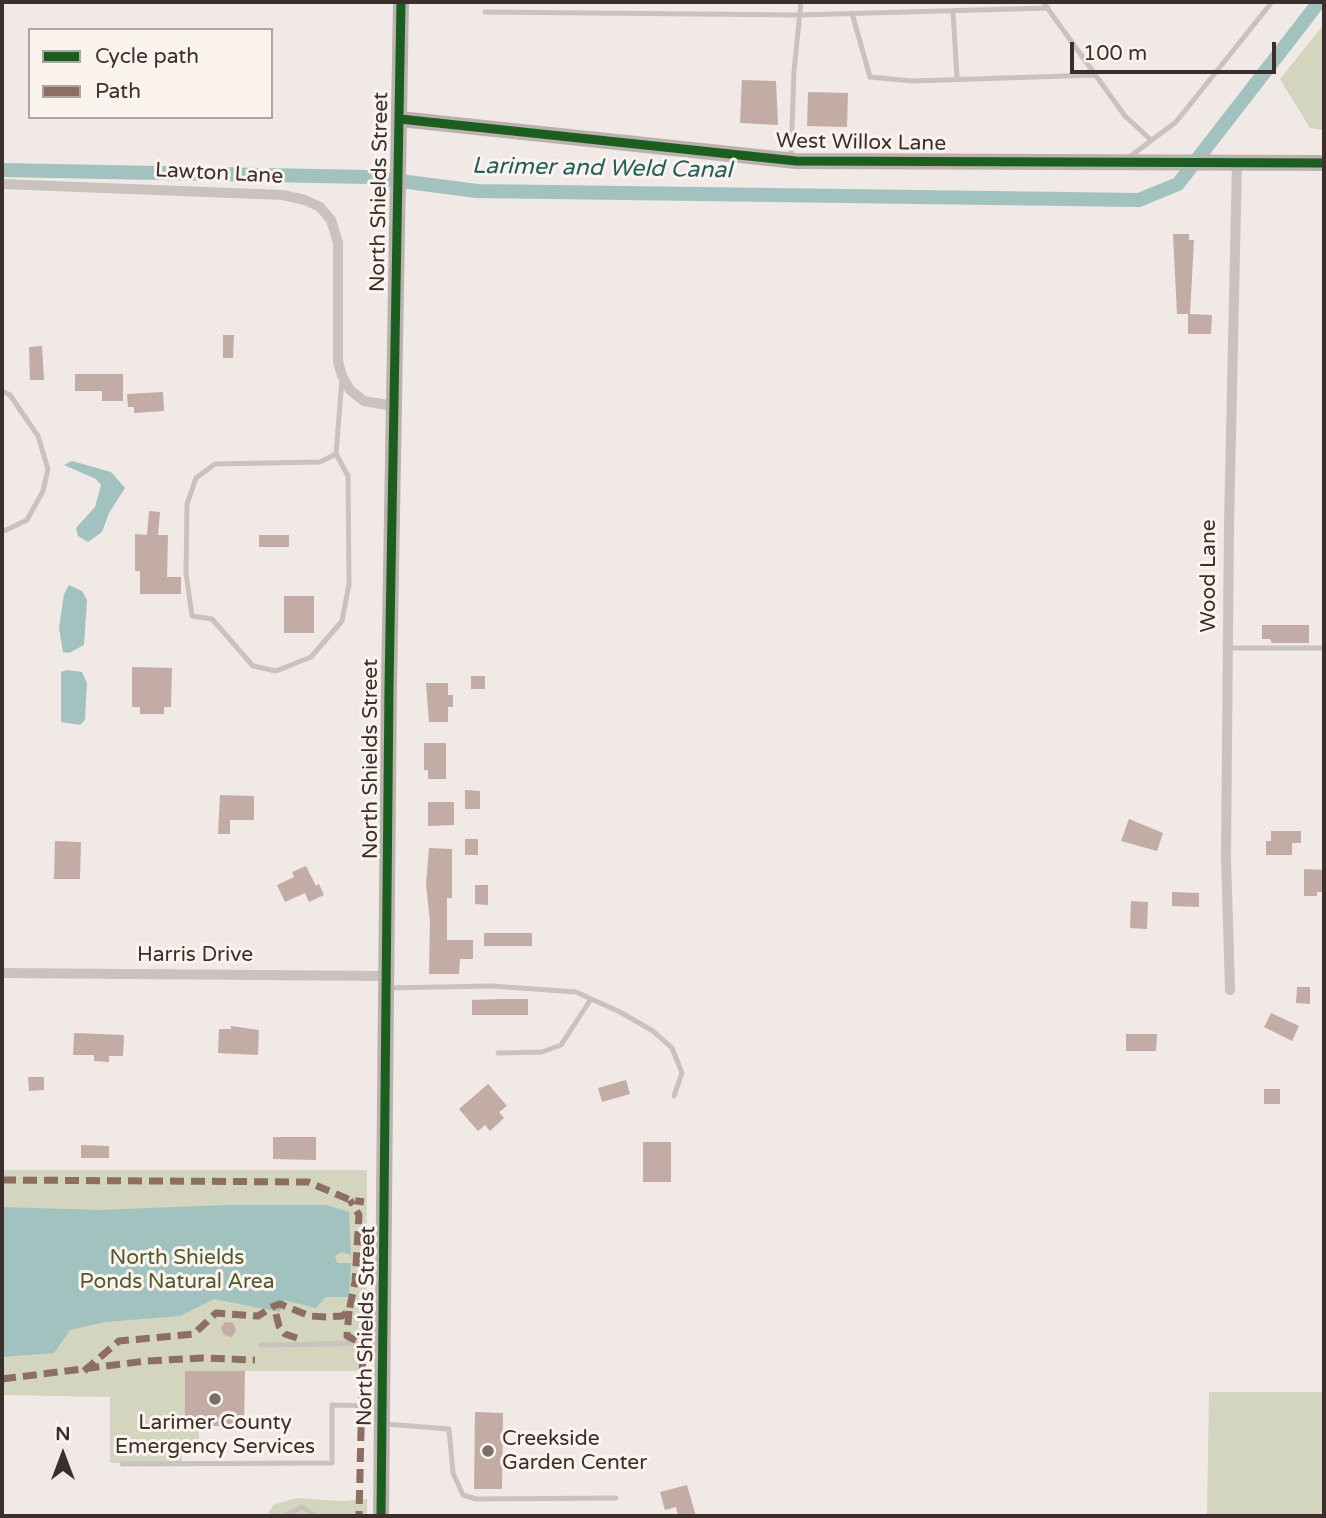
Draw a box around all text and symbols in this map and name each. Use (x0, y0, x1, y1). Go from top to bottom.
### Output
legend (28, 28, 273, 119)
scale bar (1074, 28, 1280, 72)
text: 100 m (1083, 41, 1147, 66)
text: Cycle path (95, 44, 199, 69)
text: Path (95, 79, 141, 104)
street label: North Shields Street (366, 92, 394, 292)
street label: West Willox Lane (776, 129, 946, 157)
water label: Larimer and Weld Canal (472, 153, 732, 185)
street label: Lawton Lane (154, 158, 284, 190)
street label: Wood Lane (1196, 519, 1222, 633)
street label: North Shields Street (358, 659, 384, 859)
street label: Harris Drive (137, 942, 253, 968)
street label: North Shields Street (353, 1226, 381, 1426)
park label: North Shields Ponds Natural Area (80, 1245, 274, 1295)
marker: Larimer County Emergency Services (207, 1391, 223, 1407)
place label: Larimer County Emergency Services (115, 1410, 315, 1460)
north arrow (28, 1420, 98, 1490)
text: N (55, 1423, 71, 1445)
place label: Creekside Garden Center (502, 1426, 647, 1476)
marker: Creekside Garden Center (480, 1443, 496, 1459)

